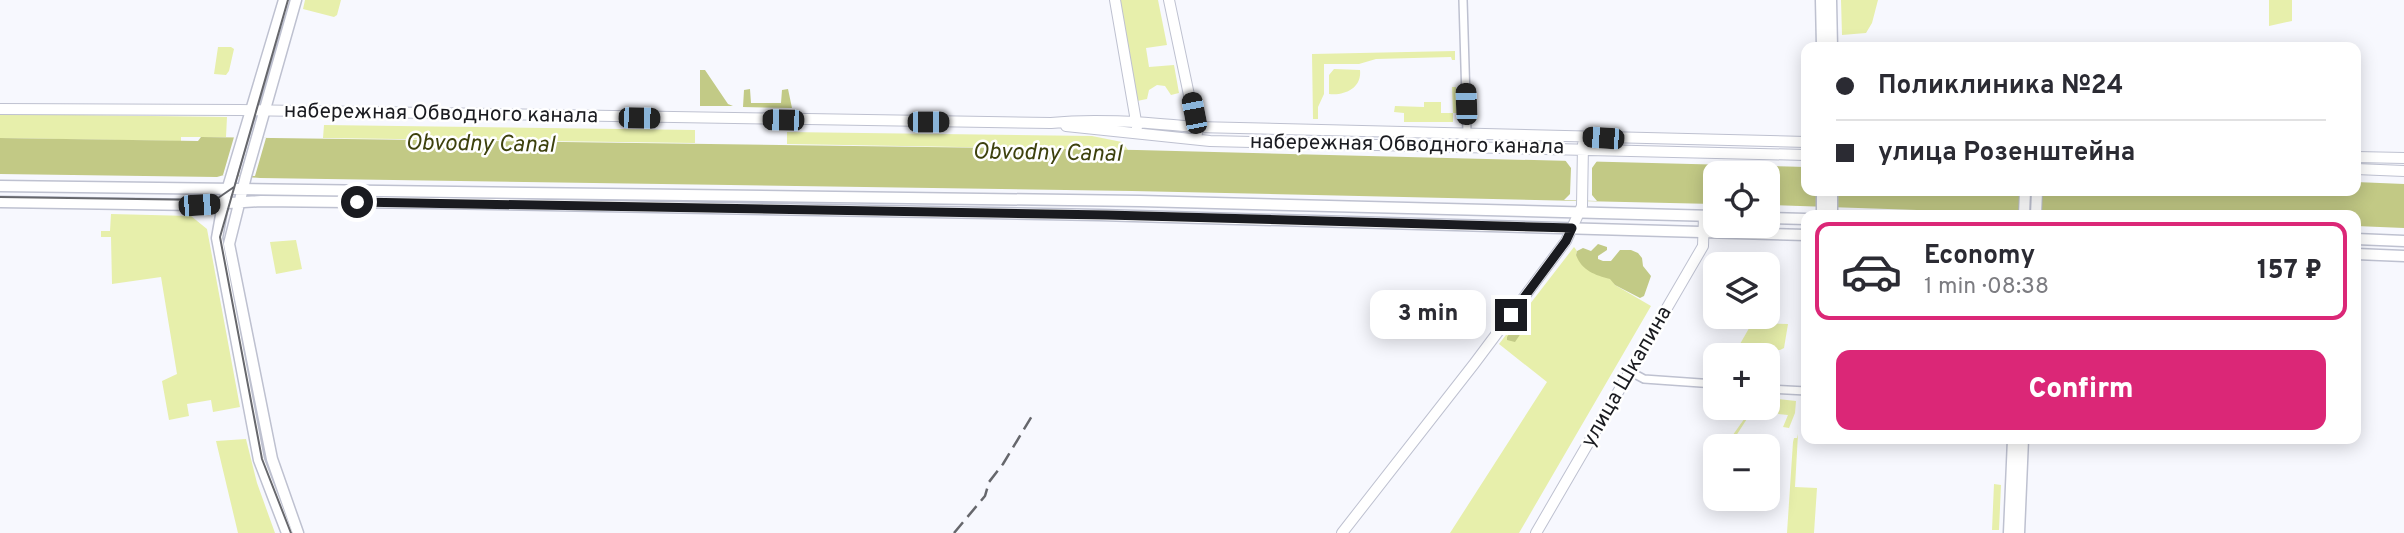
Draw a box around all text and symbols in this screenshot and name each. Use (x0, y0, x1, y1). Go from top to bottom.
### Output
text: Поликлиника №24 (1878, 70, 2123, 103)
car (1455, 83, 1478, 125)
car (1180, 90, 1209, 136)
street label: набережная Обводного канала (284, 98, 598, 130)
car (618, 107, 661, 129)
car (762, 109, 805, 131)
car (908, 112, 950, 133)
car (1582, 126, 1625, 150)
water label: Obvodny Canal (405, 129, 556, 161)
street label: набережная Обводного канала (1250, 129, 1564, 161)
text: улица Розенштейна (1878, 137, 2135, 170)
water label: Obvodny Canal (972, 138, 1123, 170)
map controls (1703, 161, 1780, 511)
button: locate (1703, 161, 1780, 238)
route start (341, 186, 373, 218)
car (178, 193, 221, 217)
icon: car (1840, 240, 1903, 303)
text: Economy (1924, 240, 2035, 273)
button: layers (1703, 252, 1780, 329)
text: 157 ₽ (2257, 255, 2322, 288)
text: 1 min · 08:38 (1924, 273, 2049, 302)
callout: 3 min (1371, 290, 1486, 340)
route end (1495, 299, 1527, 331)
text: 3 min (1398, 300, 1458, 329)
street label: улица Шкапина (1576, 301, 1678, 453)
button: + (1703, 343, 1780, 420)
button: Confirm (1836, 350, 2326, 430)
button: − (1703, 434, 1780, 511)

